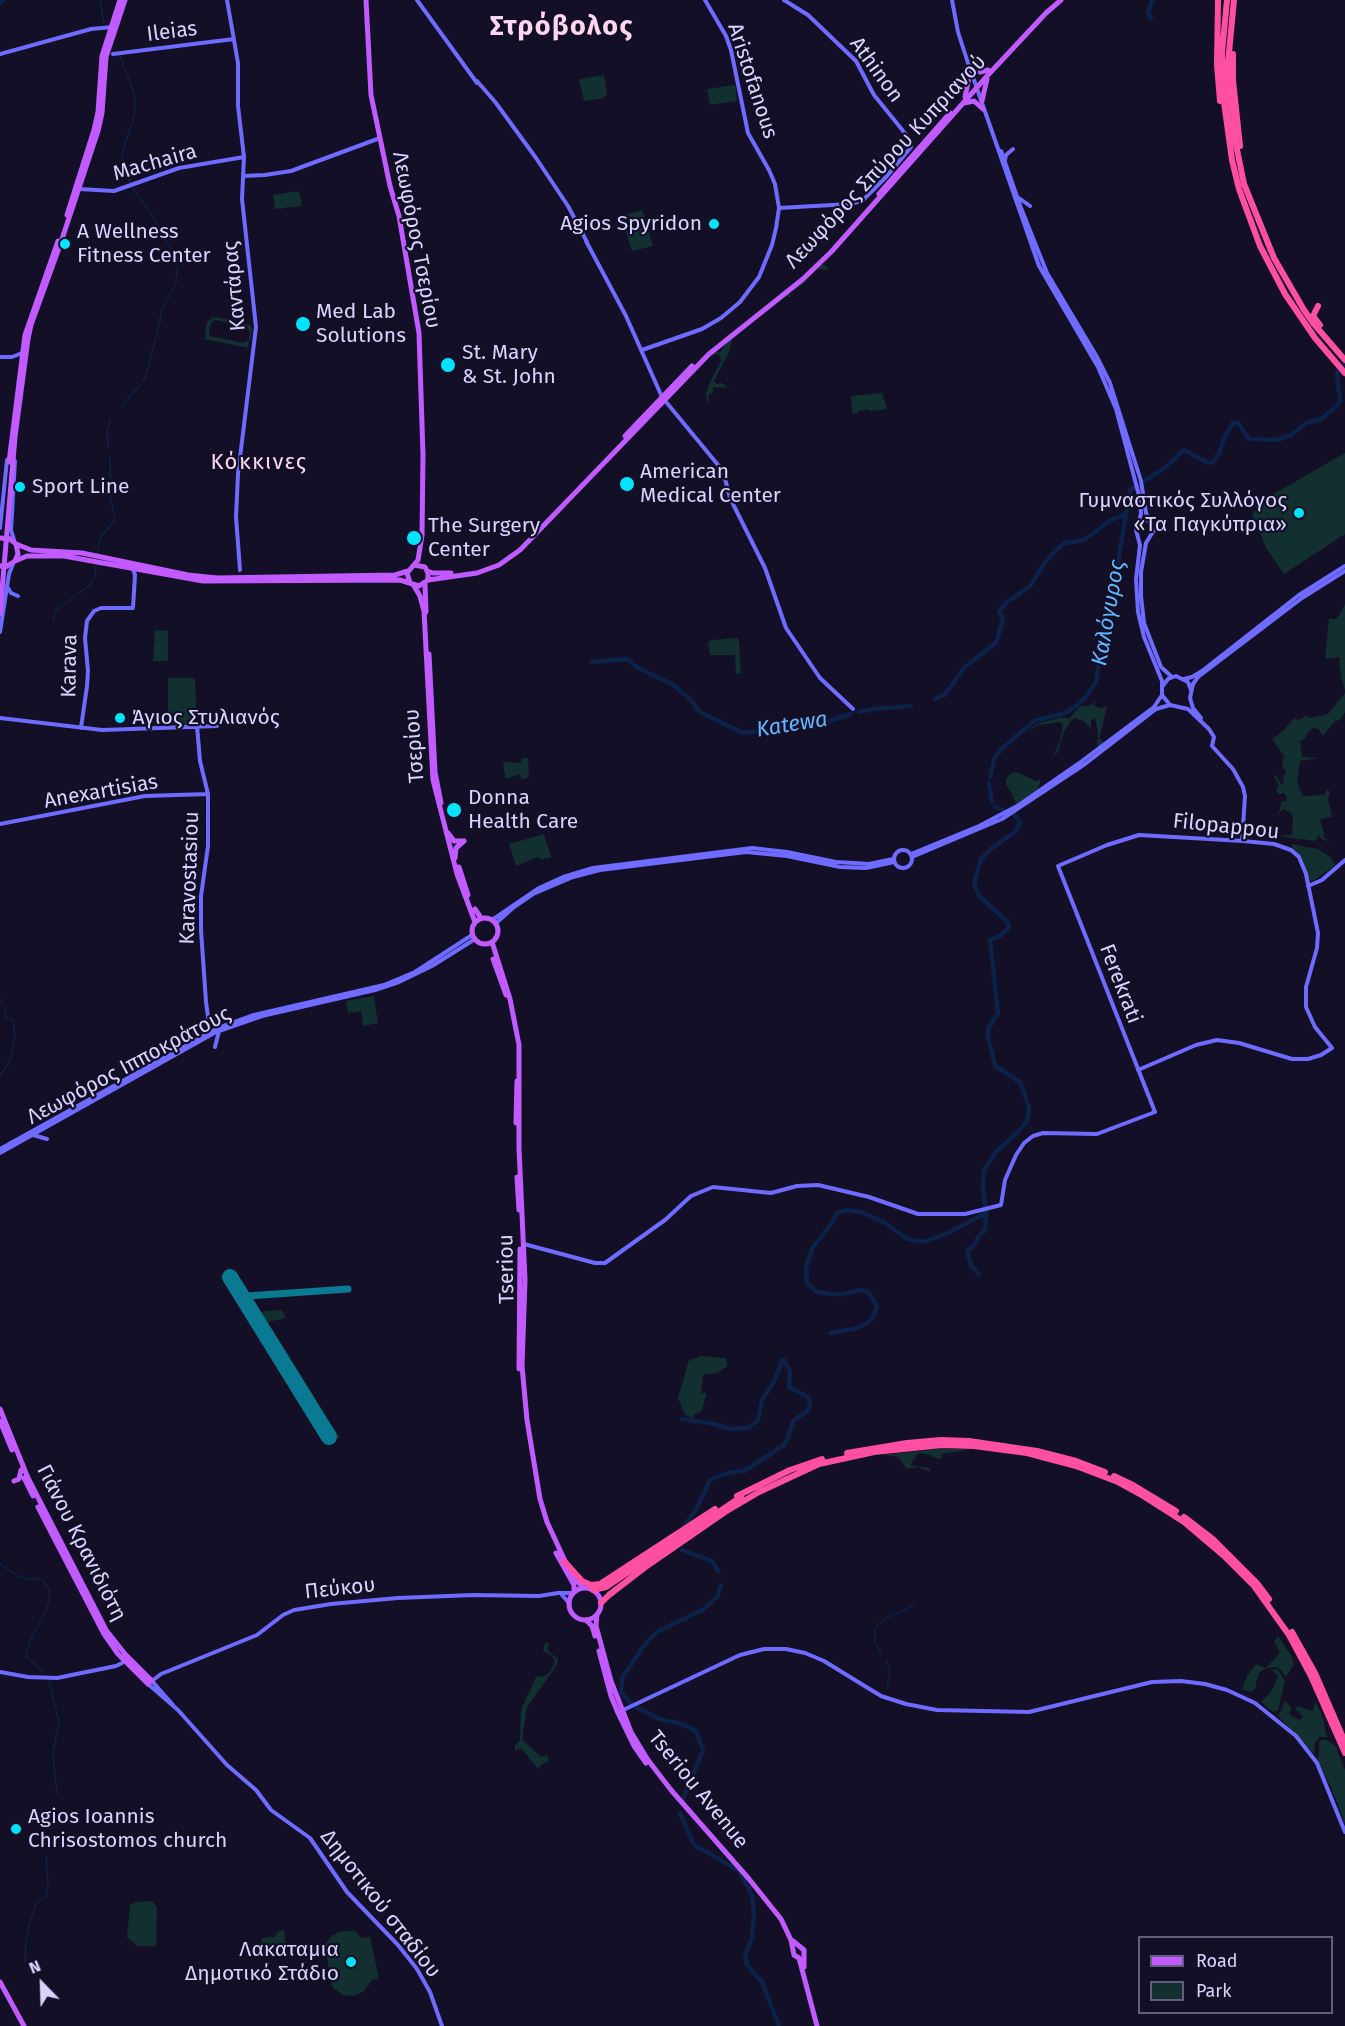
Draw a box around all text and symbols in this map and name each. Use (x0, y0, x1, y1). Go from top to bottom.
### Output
district label: Στρόβολος (490, 11, 634, 43)
street label: Ileias (145, 16, 199, 48)
street label: Aristofanous (721, 20, 783, 142)
street label: Athinon (844, 32, 908, 108)
street label: Λεωφόρος Σπύρου Κυπριανού (780, 50, 992, 274)
street label: Machaira (110, 139, 200, 187)
street label: Λεωφόρος Τσερίου (387, 150, 445, 330)
place label: Agios Spyridon (560, 211, 702, 237)
marker: Agios Spyridon (707, 217, 721, 231)
place label: A Wellness Fitness Center (77, 219, 211, 269)
marker: A Wellness Fitness Center (58, 237, 72, 251)
street label: Καντάρας (219, 240, 251, 332)
place label: Med Lab Solutions (316, 299, 406, 349)
marker: Med Lab Solutions (294, 315, 312, 333)
place label: St. Mary & St. John (462, 340, 556, 390)
marker: St. Mary & St. John (439, 356, 457, 374)
district label: Κόκκινες (210, 450, 308, 476)
place label: American Medical Center (640, 459, 781, 509)
place label: Sport Line (32, 474, 130, 500)
marker: American Medical Center (618, 475, 636, 493)
marker: Sport Line (13, 480, 27, 494)
place label: Γυμναστικός Συλλόγος «Τα Παγκύπρια» (1079, 488, 1287, 538)
marker: Γυμναστικός Συλλόγος «Τα Παγκύπρια» (1292, 506, 1306, 520)
place label: The Surgery Center (428, 513, 540, 563)
marker: The Surgery Center (405, 529, 423, 547)
water label: Καλόγυρος (1087, 558, 1131, 668)
street label: Karava (57, 634, 83, 698)
place label: Άγιος Στυλιανός (132, 705, 280, 731)
water label: Katewa (754, 706, 830, 744)
street label: Τσερίου (400, 708, 430, 784)
marker: Άγιος Στυλιανός (113, 711, 127, 725)
street label: Anexartisias (42, 770, 160, 814)
place label: Donna Health Care (468, 785, 578, 835)
marker: Donna Health Care (445, 801, 463, 819)
street label: Filopappou (1172, 809, 1280, 845)
street label: Karavostasiou (175, 811, 205, 945)
street label: Ferekrati (1093, 941, 1147, 1027)
street label: Λεωφόρος Ιπποκράτους (23, 1002, 235, 1130)
street label: Tseriou (494, 1234, 520, 1304)
street label: Γιάνου Κρανιδιότη (31, 1461, 131, 1625)
street label: Πεύκου (303, 1573, 377, 1605)
street label: Tseriou Avenue (643, 1726, 753, 1854)
place label: Agios Ioannis Chrisostomos church (28, 1804, 227, 1854)
marker: Agios Ioannis Chrisostomos church (9, 1822, 23, 1836)
street label: Δημοτικού σταδίου (314, 1825, 446, 1983)
legend (1138, 1936, 1333, 2014)
place label: Λακαταμια Δημοτικό Στάδιο (185, 1937, 339, 1987)
text: Road (1196, 1950, 1238, 1972)
north arrow (12, 1954, 72, 2014)
marker: Λακαταμια Δημοτικό Στάδιο (344, 1955, 358, 1969)
text: N (26, 1956, 43, 1978)
text: Park (1196, 1980, 1231, 2002)

